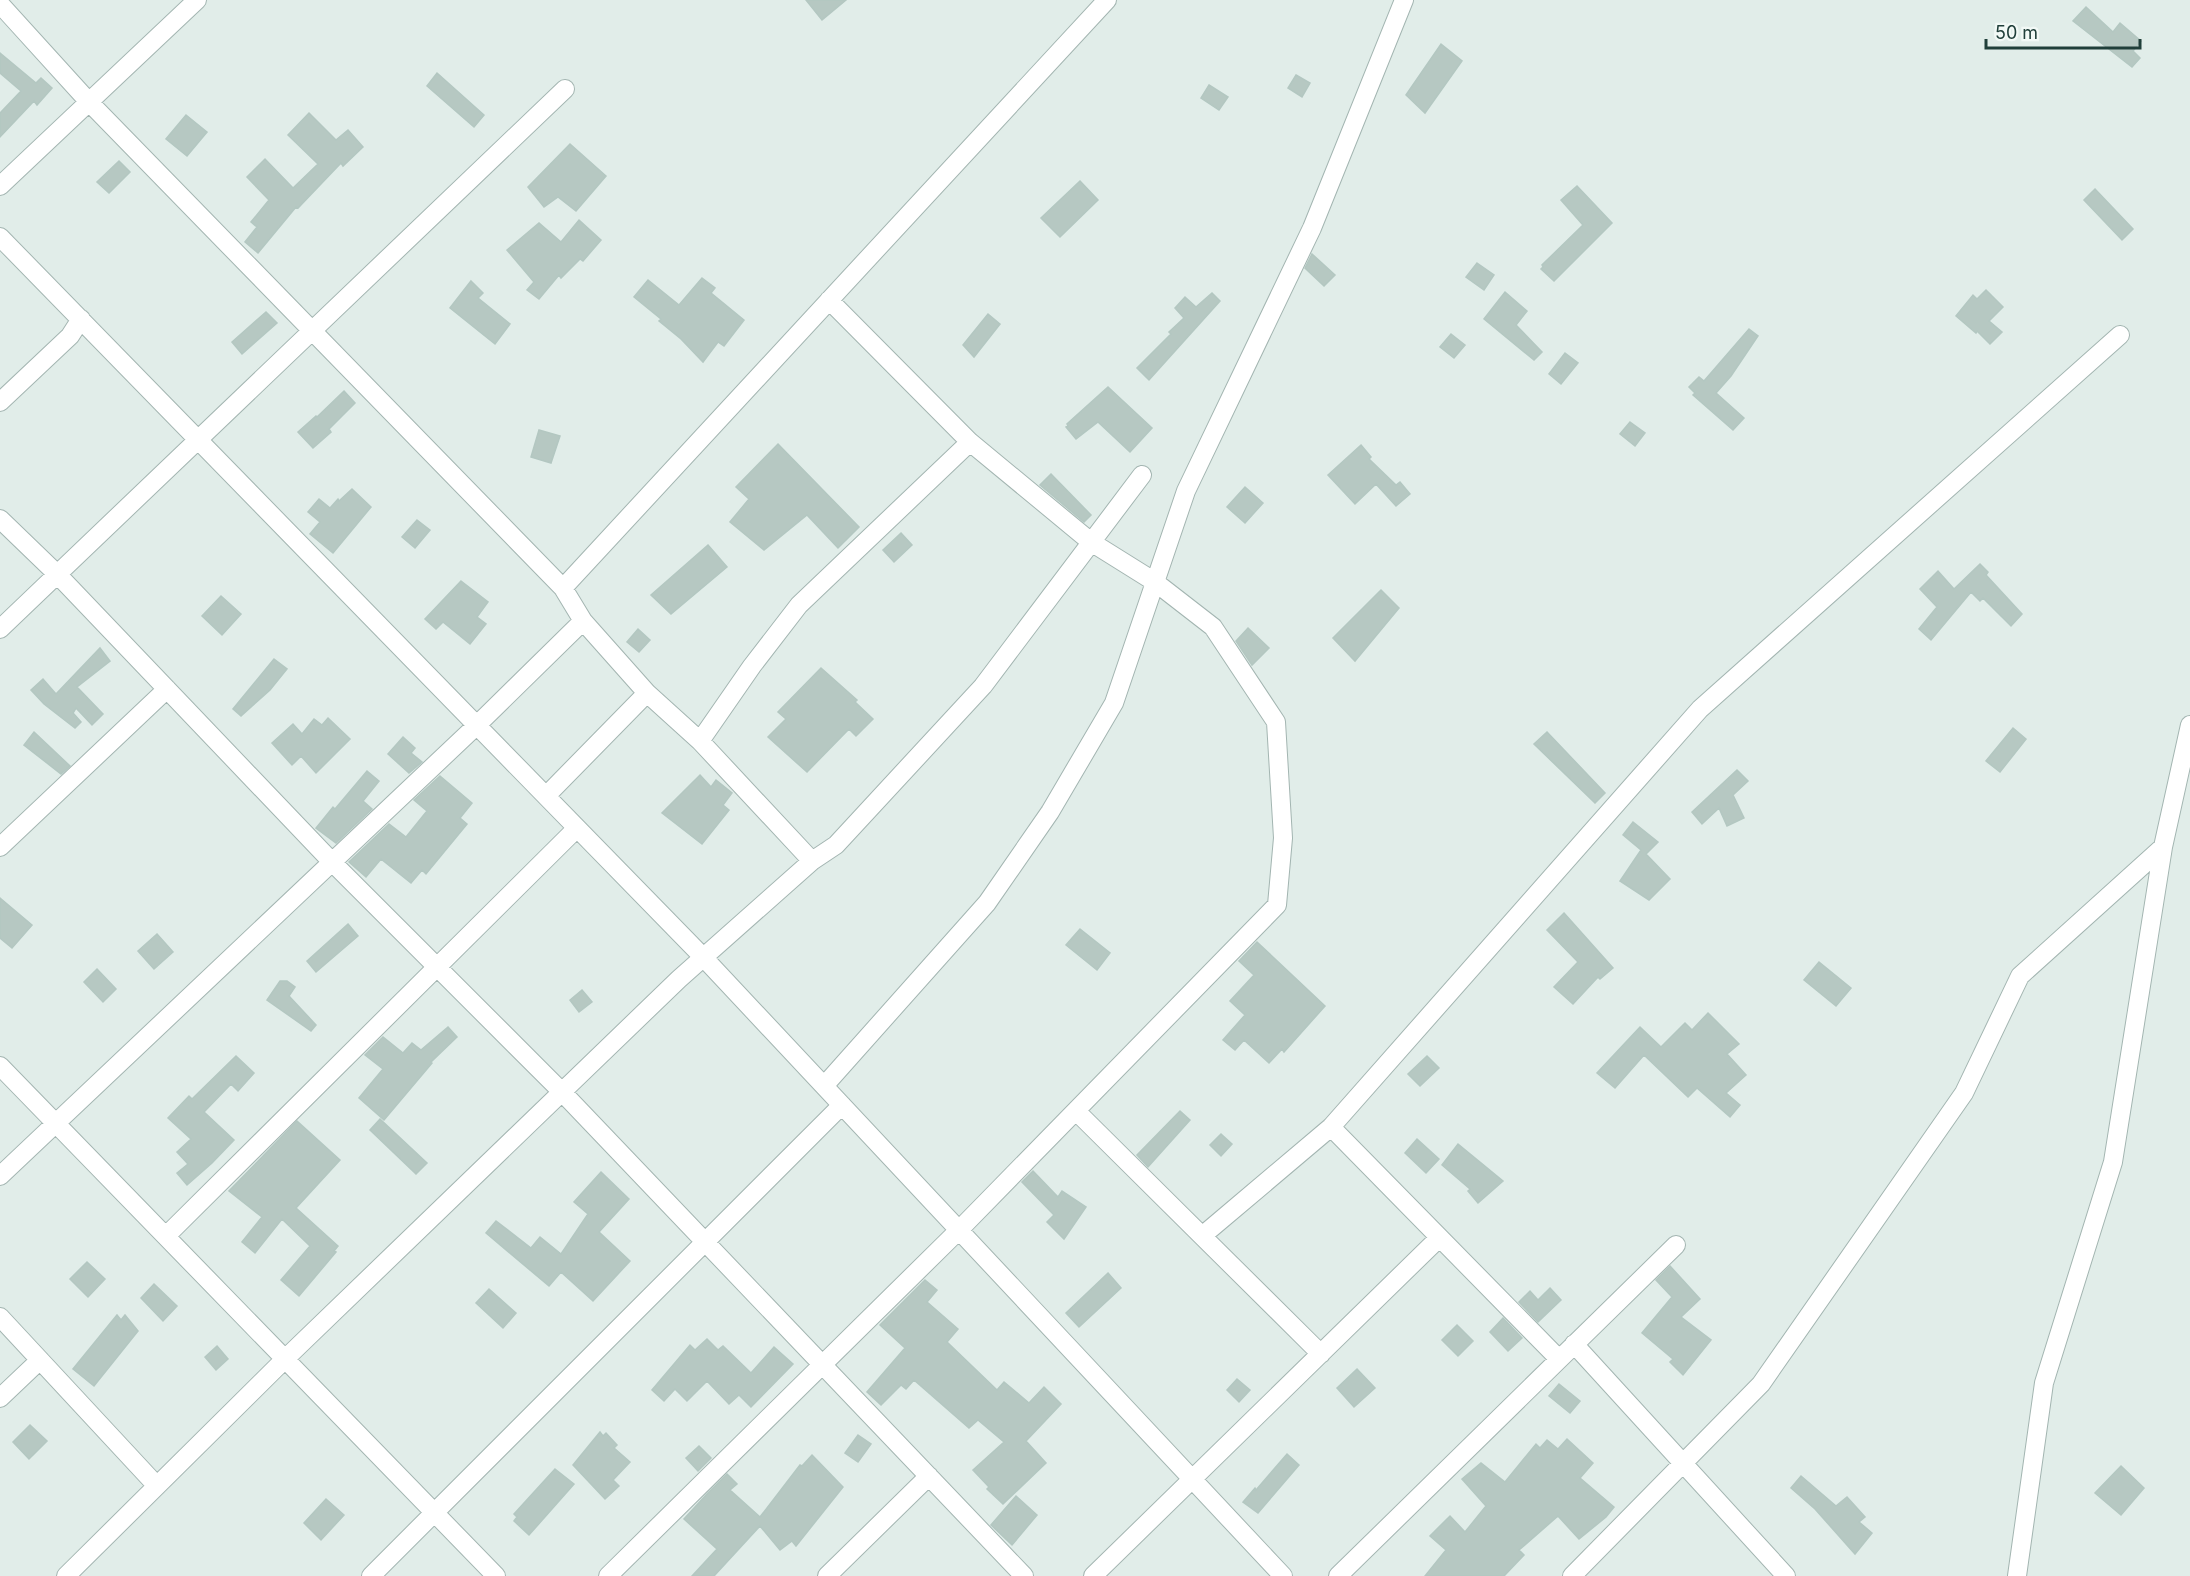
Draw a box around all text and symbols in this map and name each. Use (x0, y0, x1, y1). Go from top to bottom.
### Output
scale bar (1986, 12, 2140, 50)
text: 50 m (1995, 22, 2038, 43)

